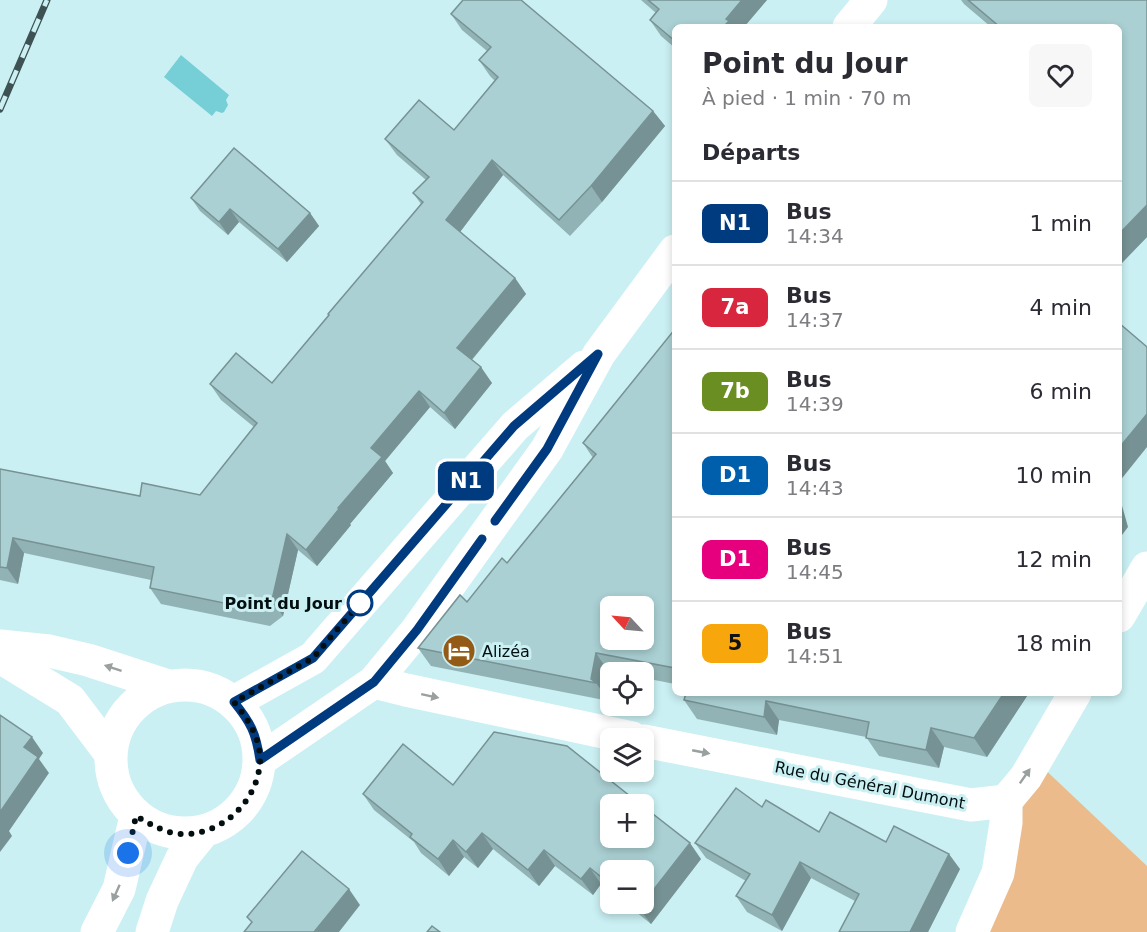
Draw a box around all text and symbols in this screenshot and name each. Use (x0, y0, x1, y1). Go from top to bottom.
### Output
button: heart (1029, 44, 1092, 107)
text: Point du Jour (702, 47, 908, 80)
text: À pied · 1 min · 70 m (702, 86, 912, 110)
text: Départs (702, 140, 800, 165)
text: Bus (786, 199, 832, 224)
text: N1 (719, 211, 751, 235)
text: 1 min (1030, 211, 1092, 236)
text: 14:34 (786, 224, 844, 248)
text: Bus (786, 283, 832, 308)
text: 7a (721, 295, 749, 319)
text: 4 min (1030, 295, 1092, 320)
text: 14:37 (786, 308, 844, 332)
text: Bus (786, 367, 832, 392)
text: 7b (720, 379, 750, 403)
text: 6 min (1030, 379, 1092, 404)
text: 14:39 (786, 392, 844, 416)
text: Bus (786, 451, 832, 476)
line badge: N1 (439, 462, 493, 500)
text: D1 (719, 463, 751, 487)
text: 10 min (1016, 463, 1092, 488)
text: N1 (450, 469, 482, 493)
text: 14:43 (786, 476, 844, 500)
text: Bus (786, 535, 832, 560)
text: D1 (719, 547, 751, 571)
text: 12 min (1016, 547, 1092, 572)
text: 14:45 (786, 560, 844, 584)
marker: Point du Jour (347, 590, 373, 616)
place label: Point du Jour (225, 594, 342, 613)
north arrow (600, 596, 654, 650)
map controls (600, 596, 654, 914)
text: Bus (786, 619, 832, 644)
text: 5 (728, 631, 742, 655)
text: 18 min (1016, 631, 1092, 656)
hotel icon: Alizéa (441, 633, 477, 669)
place label: Alizéa (482, 642, 530, 661)
text: 14:51 (786, 644, 844, 668)
button: locate (600, 662, 654, 716)
one-way arrow (104, 663, 122, 672)
one-way arrow (421, 691, 440, 701)
button: layers (600, 728, 654, 782)
one-way arrow (691, 748, 710, 758)
street label: Rue du Général Dumont (773, 757, 967, 813)
one-way arrow (1019, 769, 1031, 784)
button: + (600, 794, 654, 848)
your location (113, 838, 143, 868)
button: − (600, 860, 654, 914)
one-way arrow (112, 884, 121, 901)

